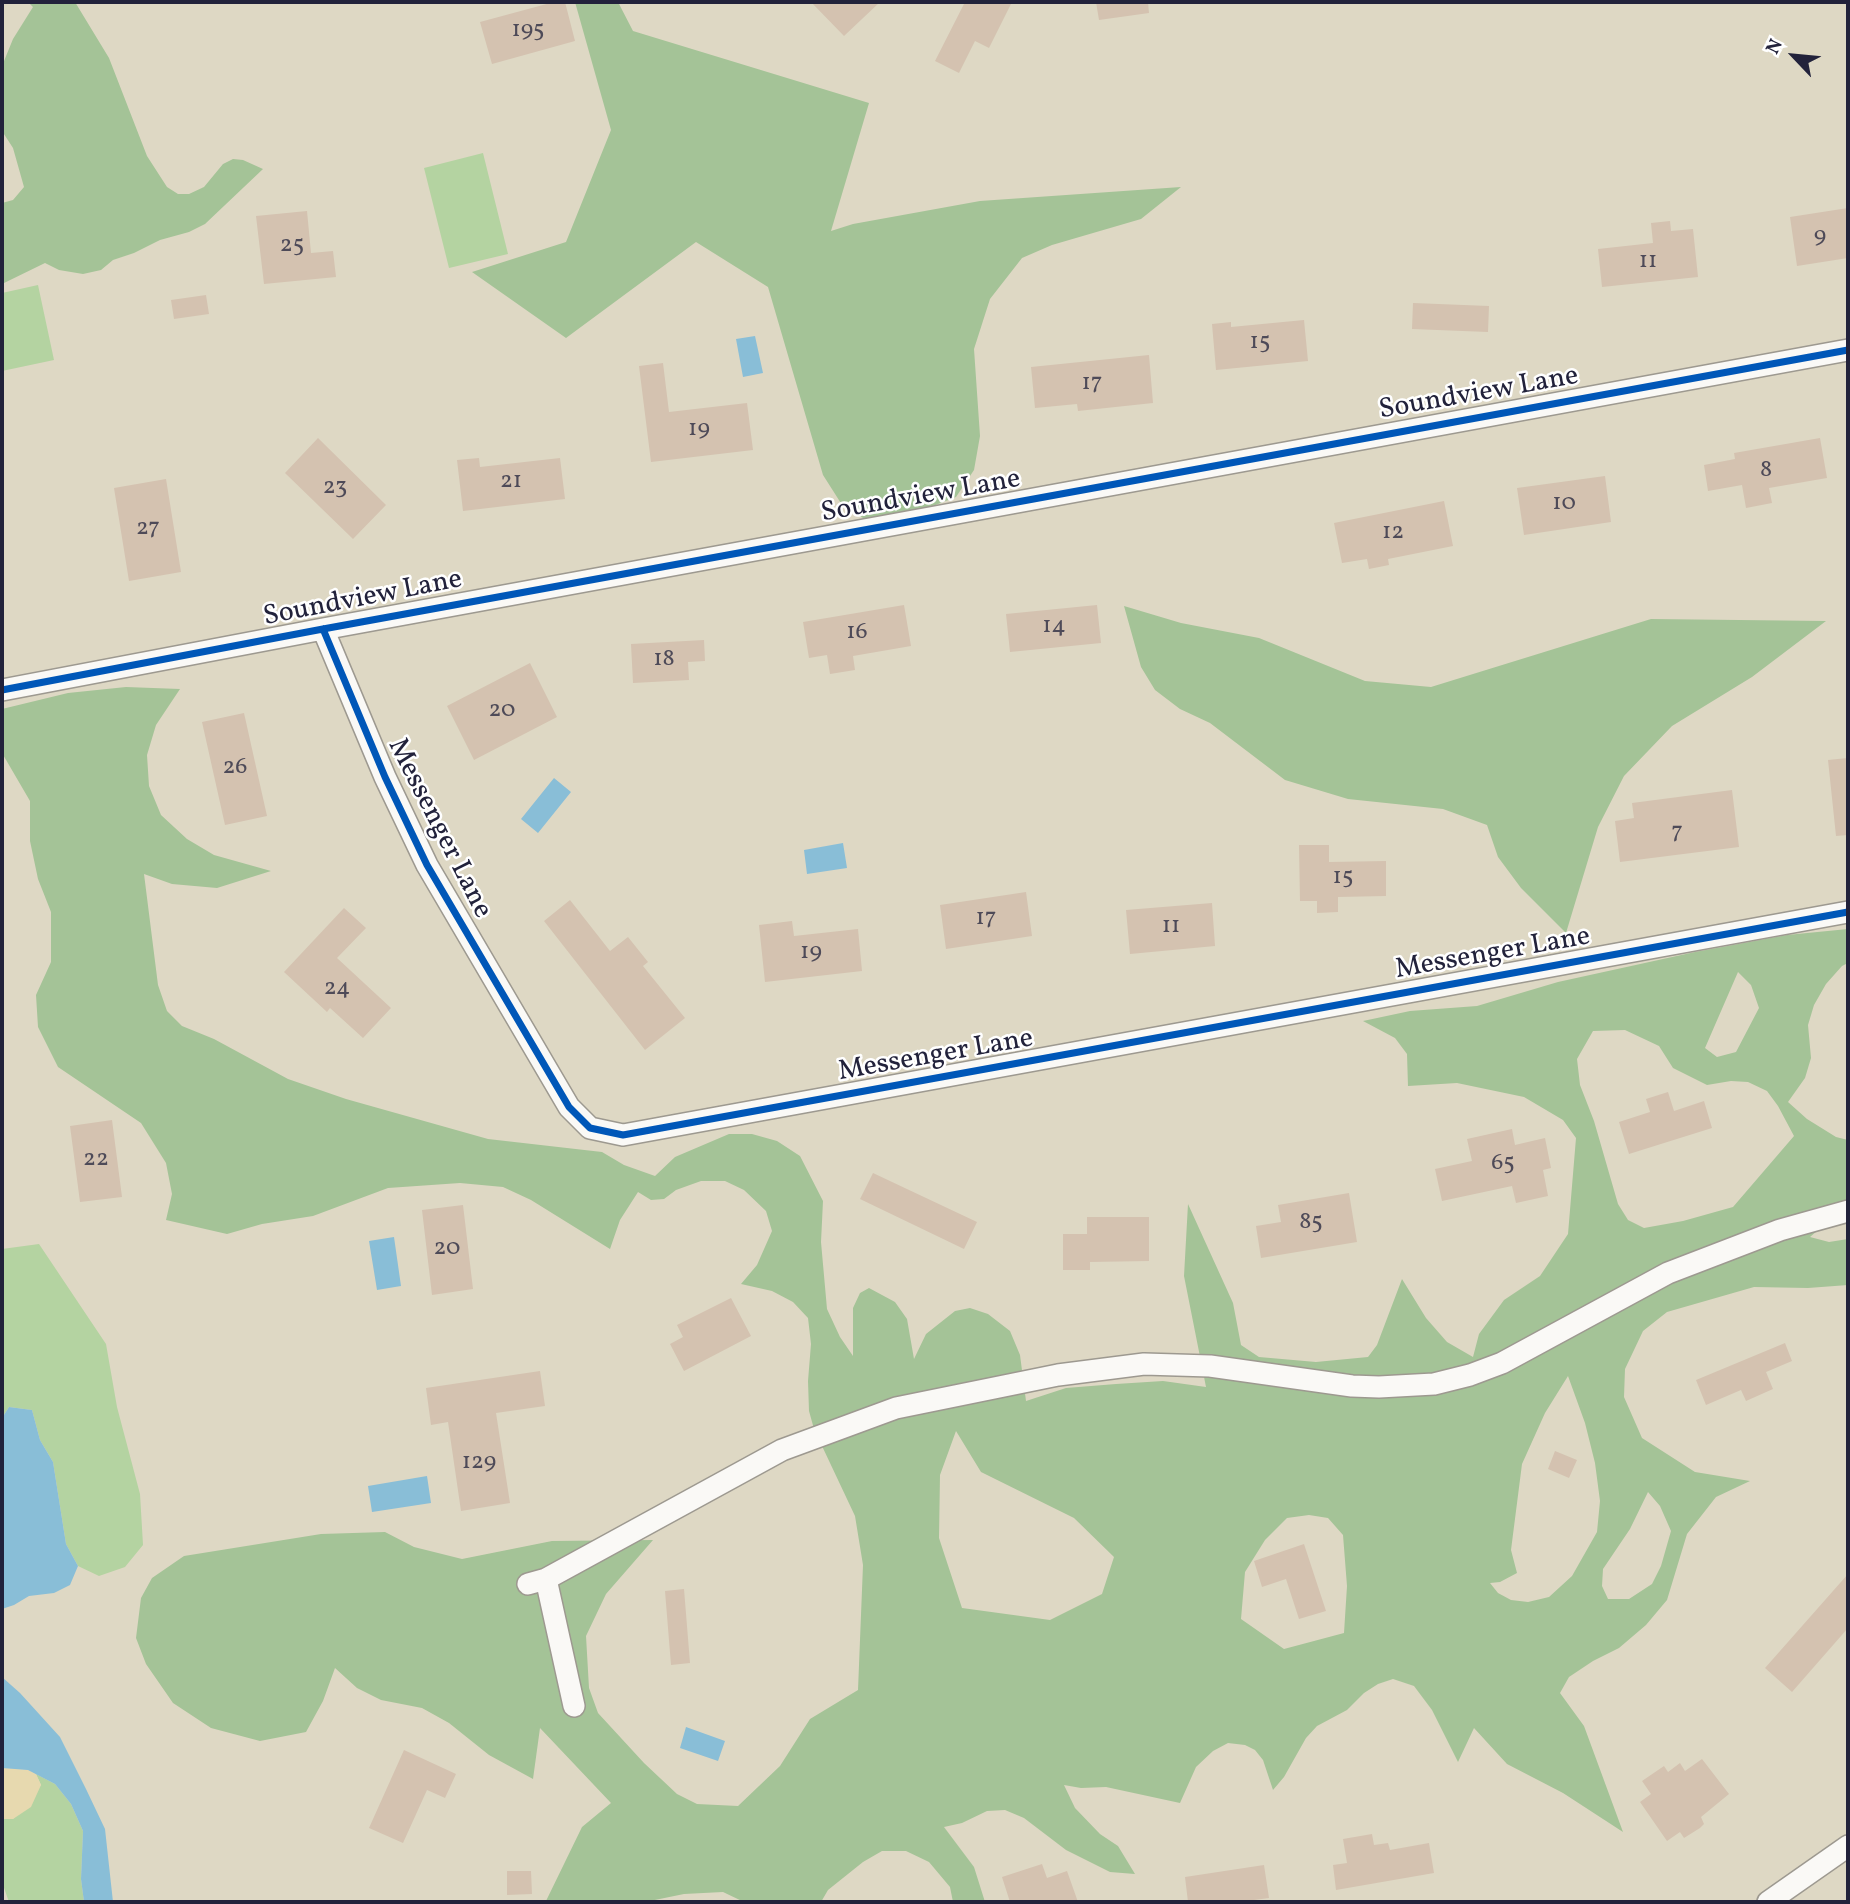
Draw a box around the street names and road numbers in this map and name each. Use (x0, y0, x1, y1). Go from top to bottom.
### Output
street label: Soundview Lane (1377, 361, 1581, 429)
street label: Soundview Lane (819, 464, 1023, 532)
street label: Soundview Lane (261, 564, 465, 636)
street label: Messenger Lane (378, 733, 498, 925)
street label: Messenger Lane (1393, 921, 1593, 989)
street label: Messenger Lane (836, 1023, 1036, 1091)

